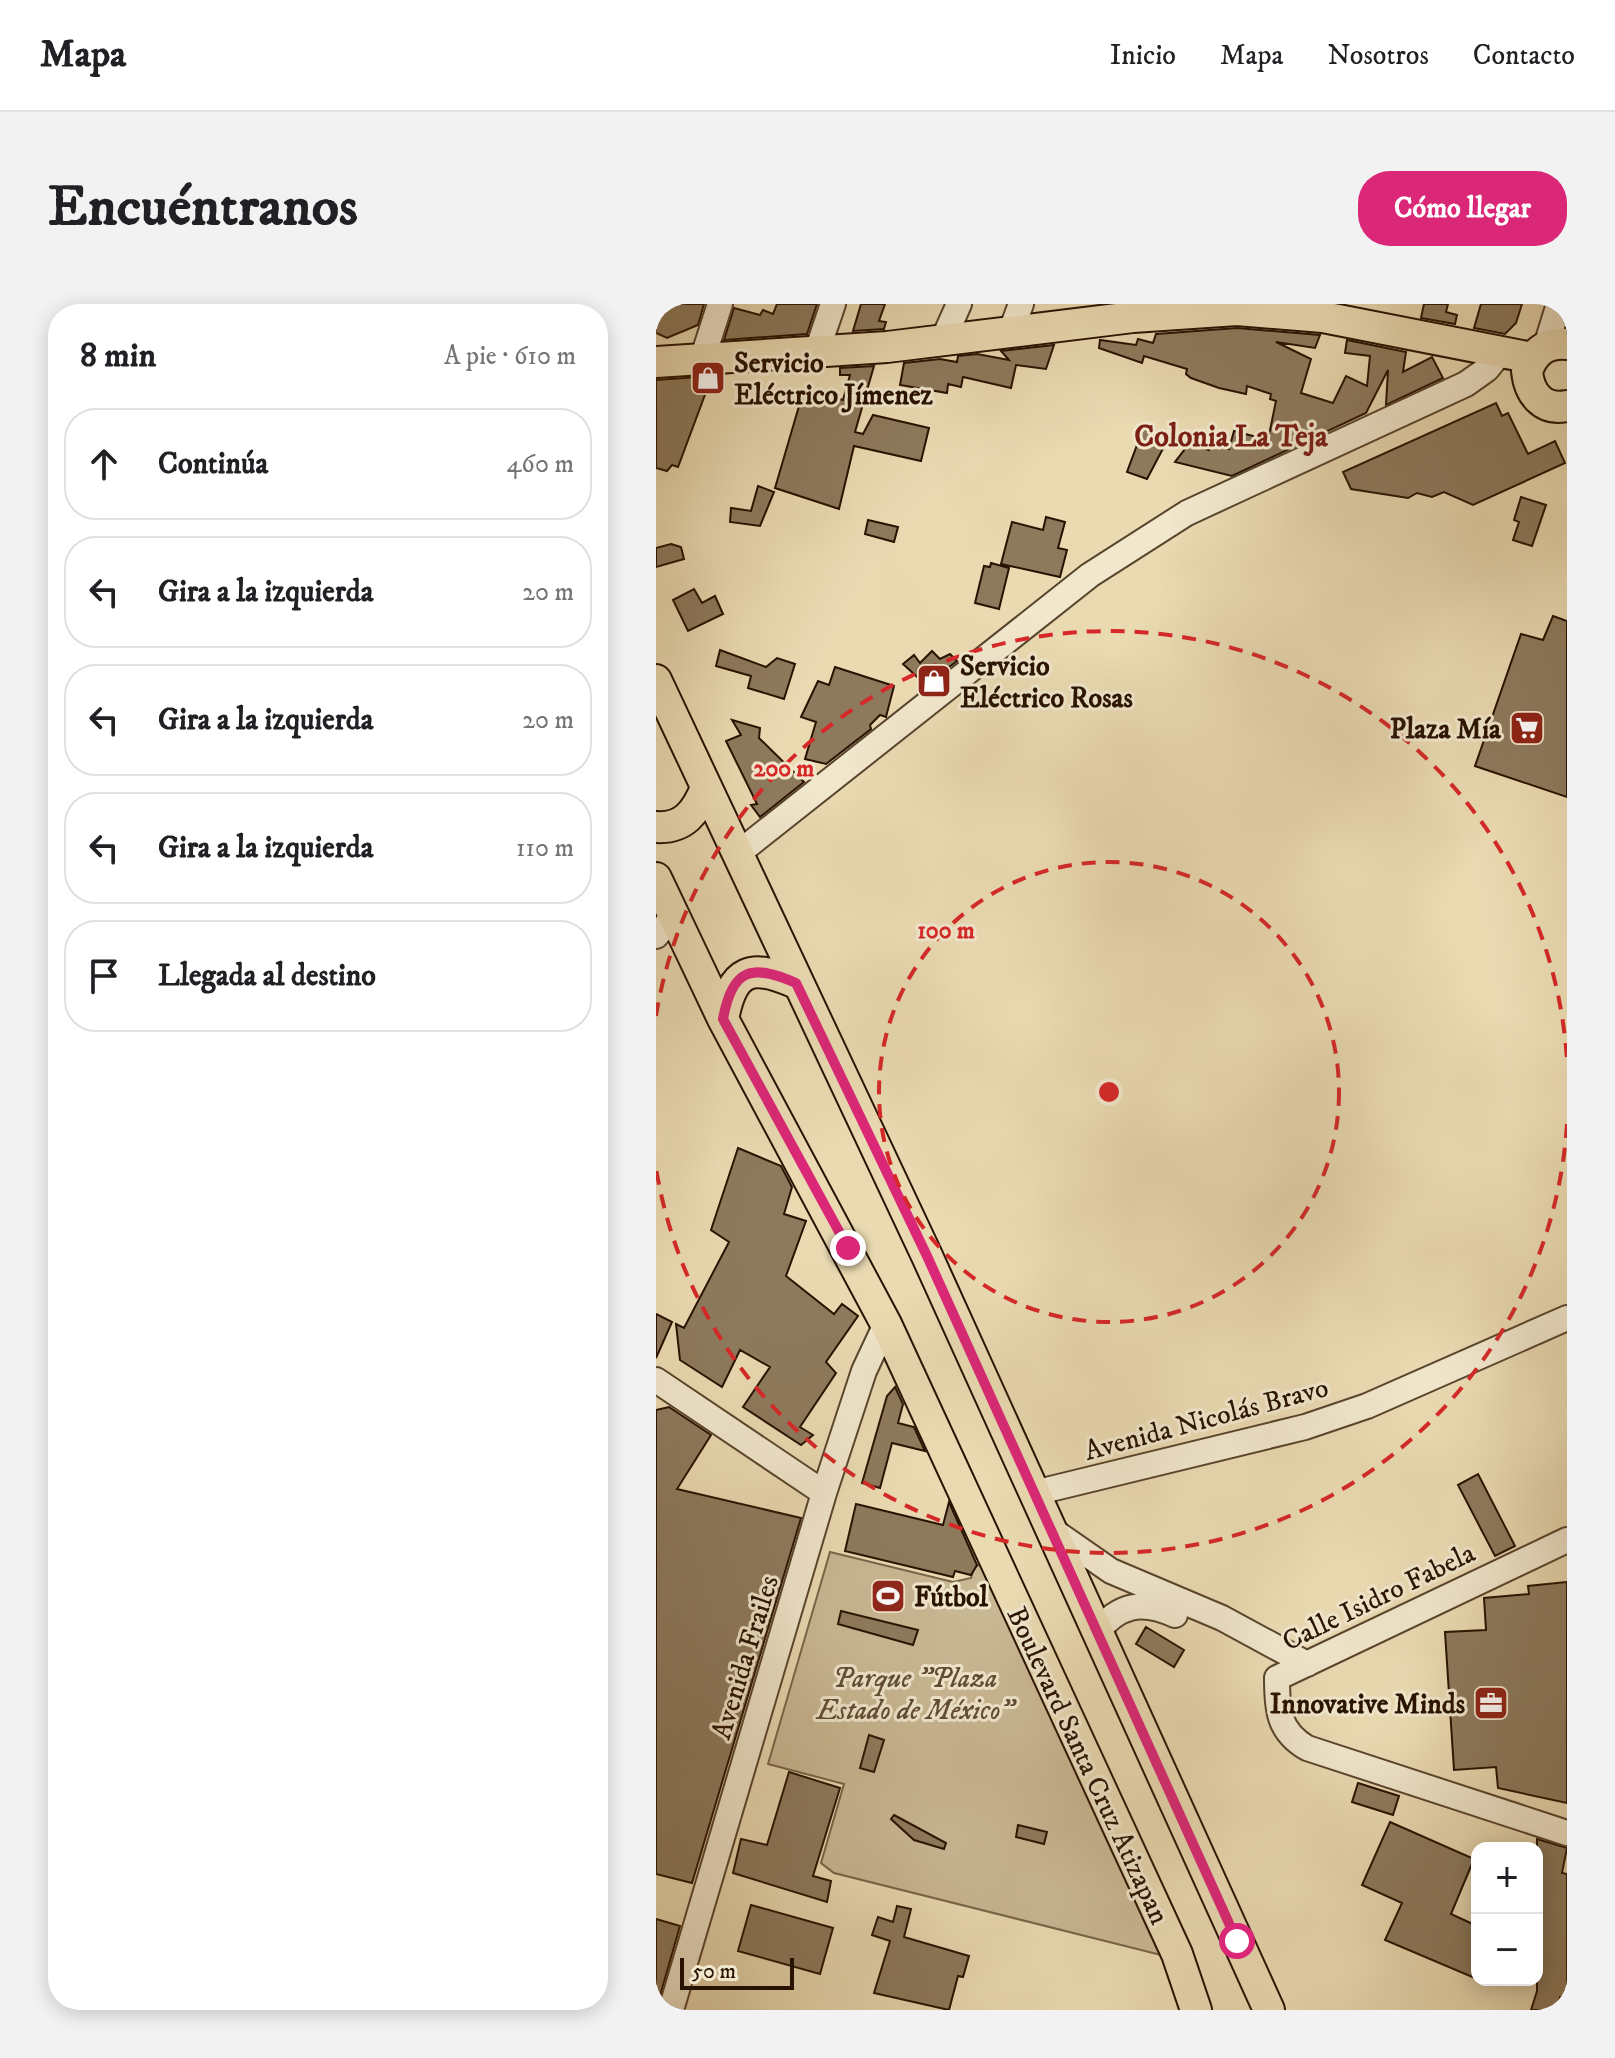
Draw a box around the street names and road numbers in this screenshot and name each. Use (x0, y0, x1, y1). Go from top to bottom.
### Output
street label: Avenida Nicolás Bravo (1081, 1370, 1332, 1469)
street label: Calle Isidro Fabela (1277, 1536, 1481, 1659)
street label: Avenida Frailes (704, 1571, 787, 1744)
street label: Boulevard Santa Cruz Atizapan (999, 1601, 1177, 1930)

